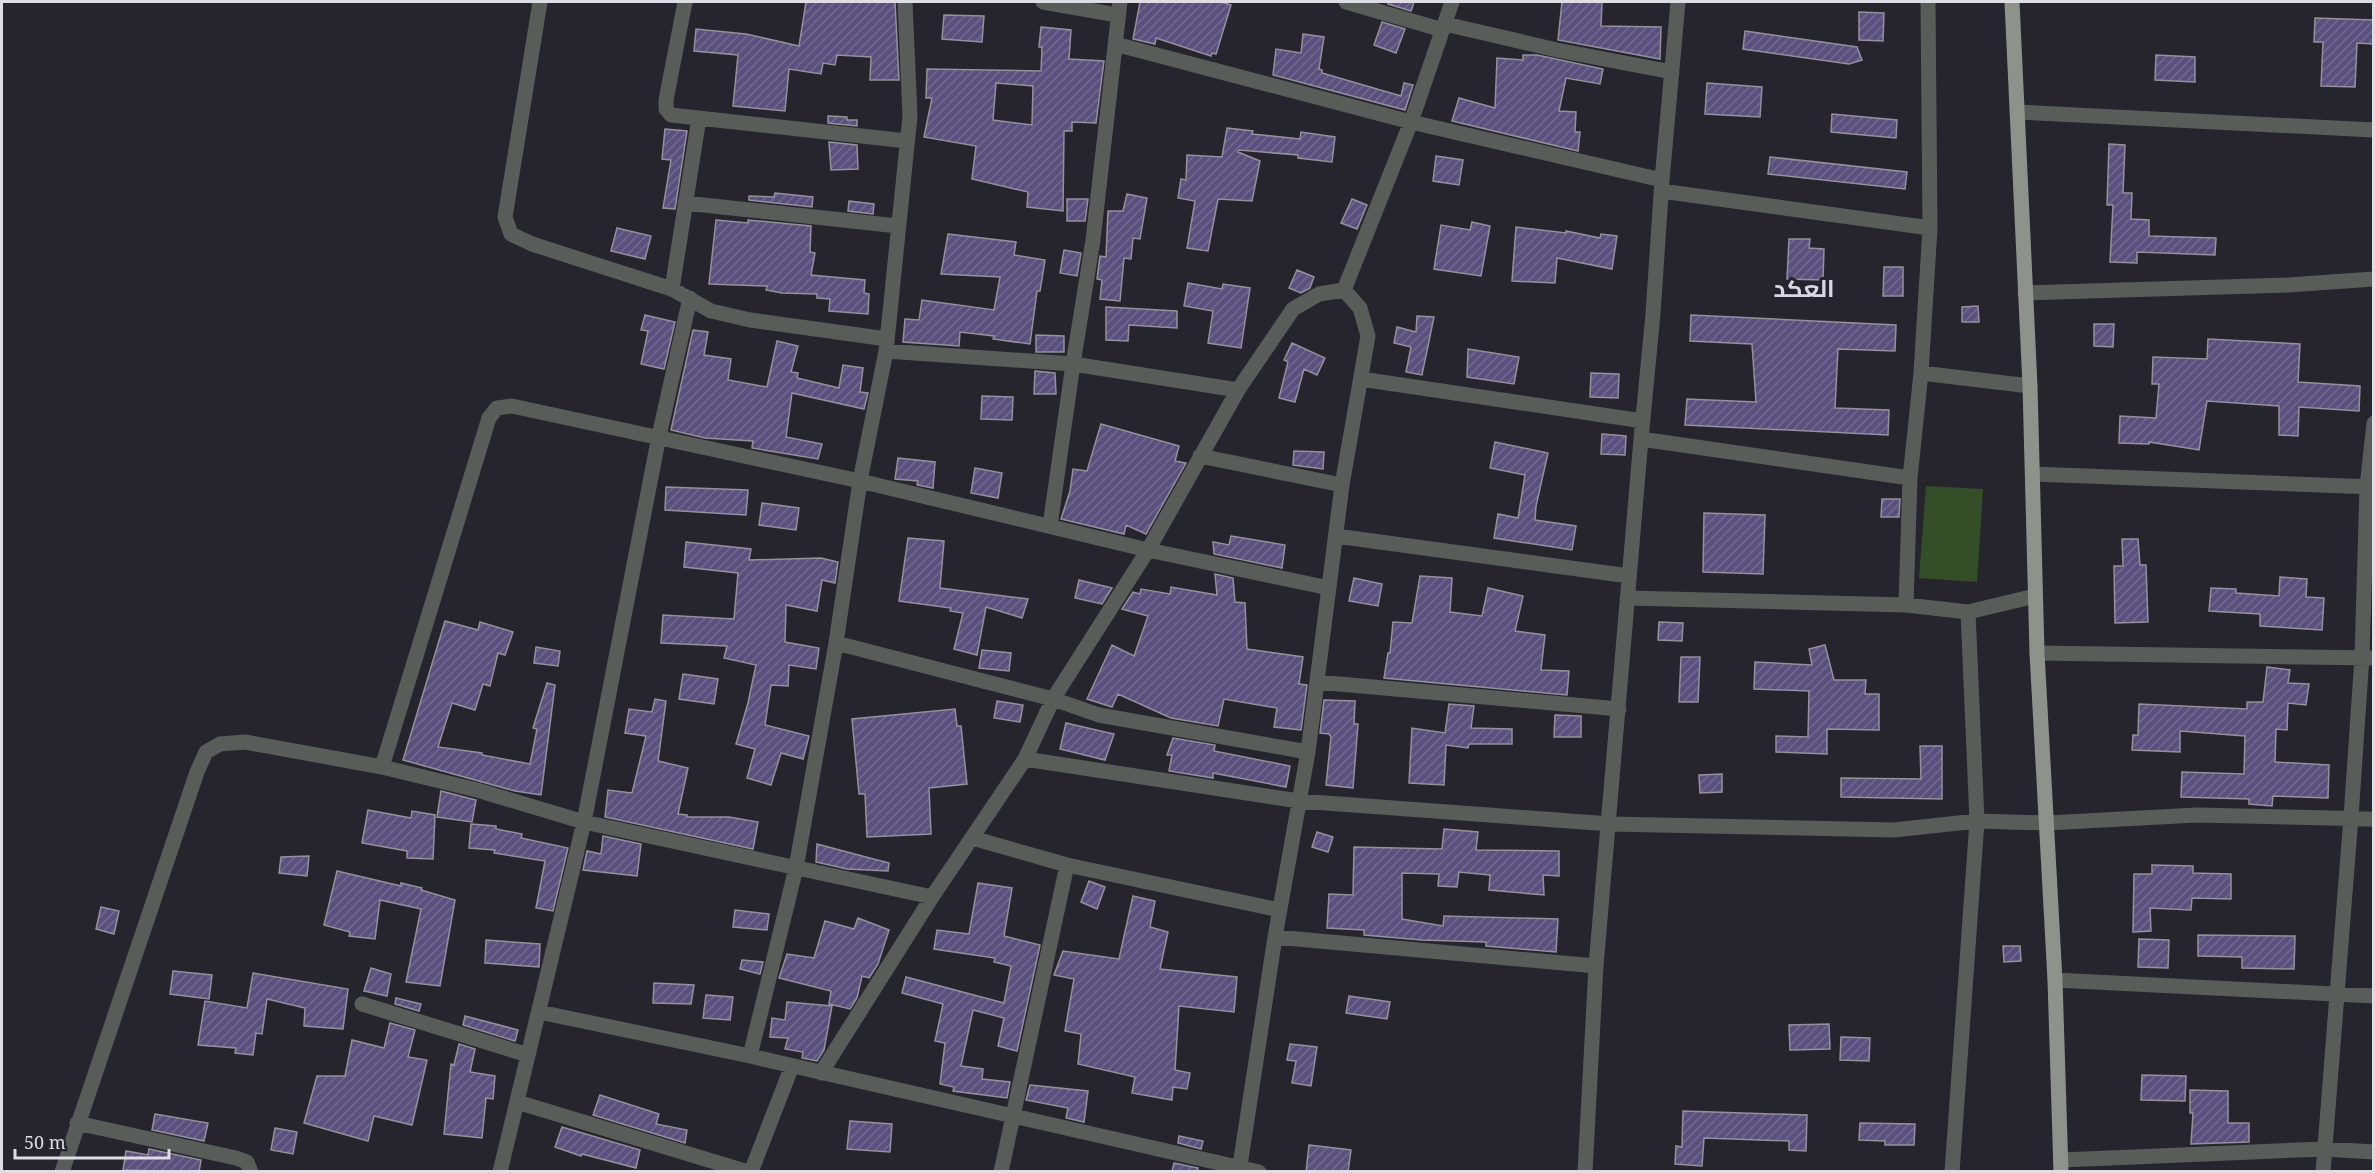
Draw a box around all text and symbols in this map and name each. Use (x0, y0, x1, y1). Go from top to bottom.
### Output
district label: العكد (1773, 271, 1835, 304)
scale bar (15, 1122, 170, 1160)
text: 50 m (24, 1130, 66, 1154)

